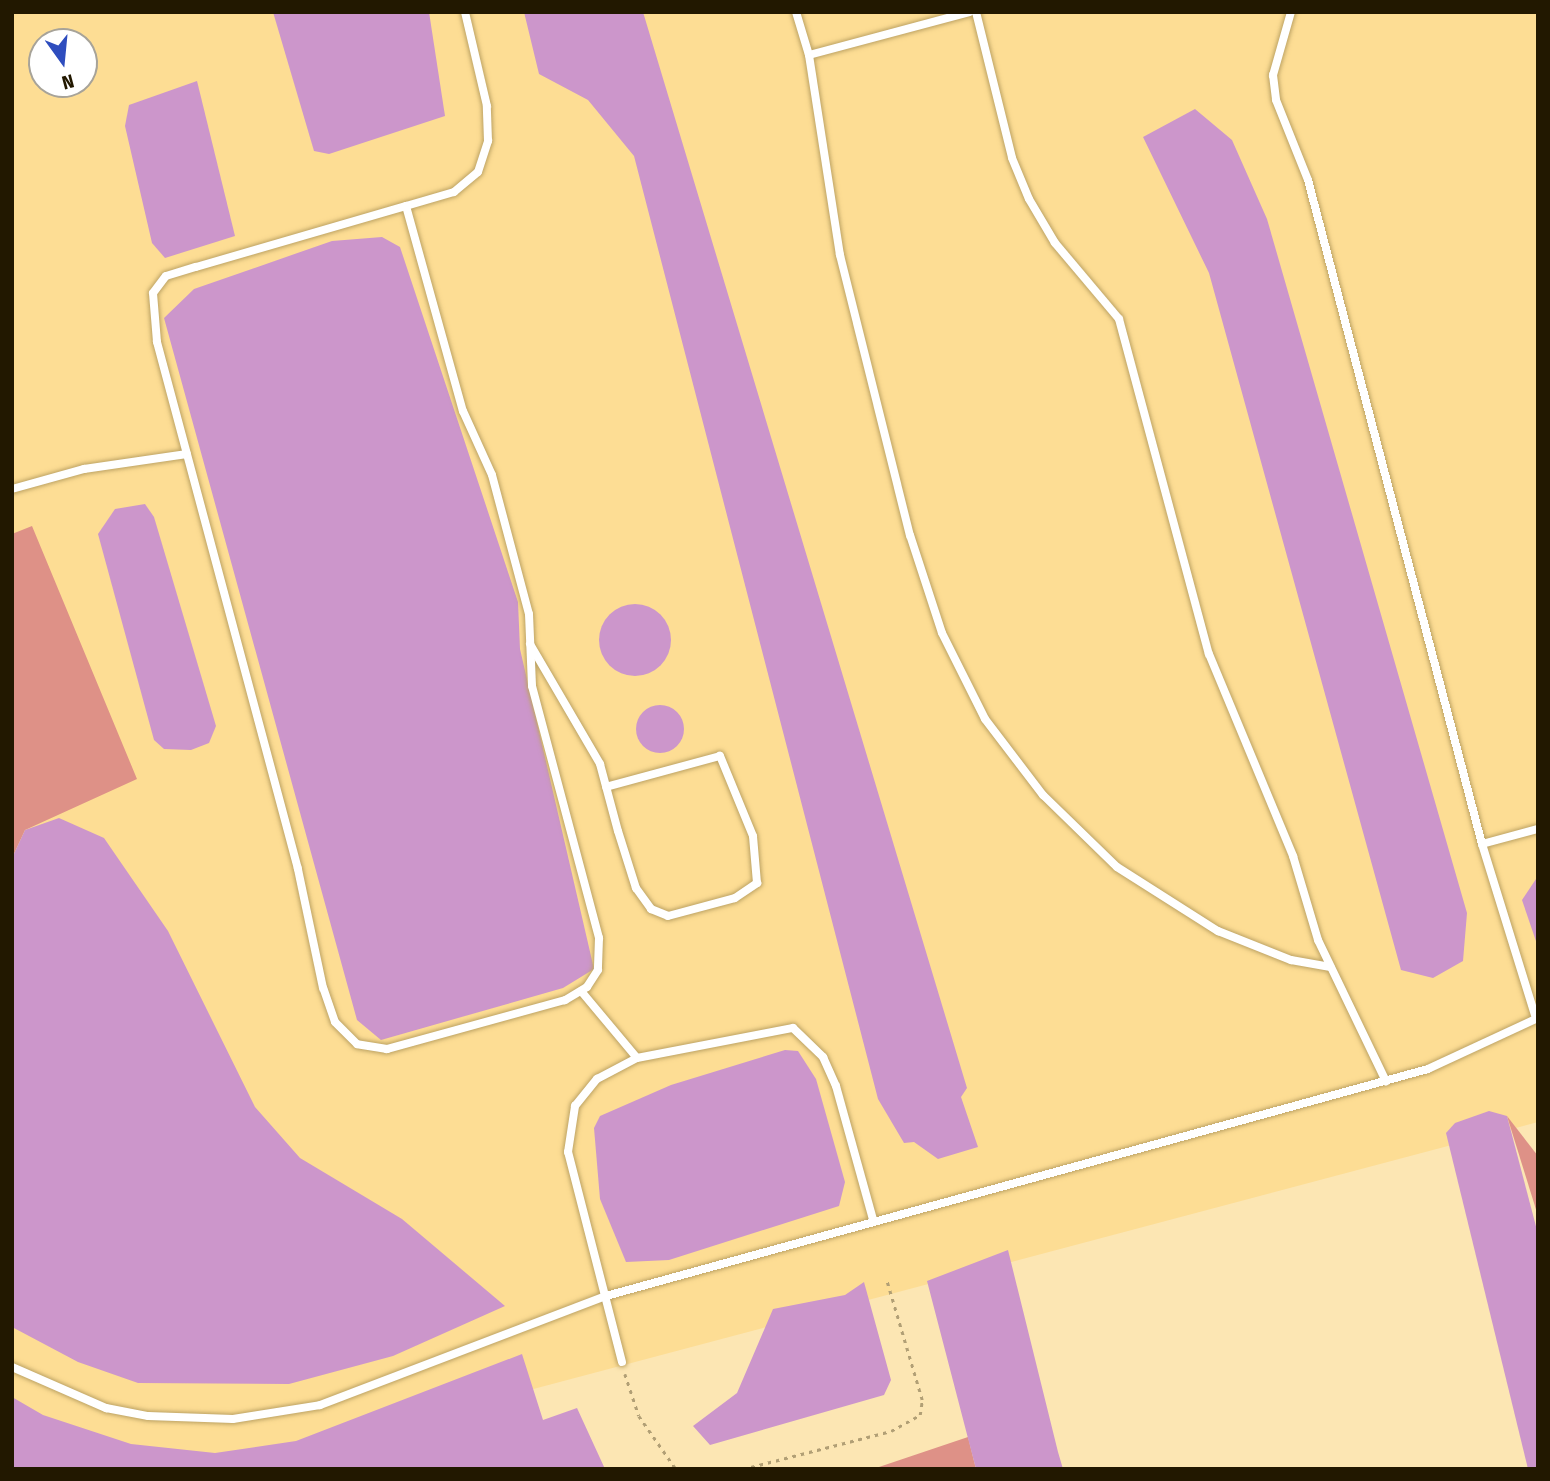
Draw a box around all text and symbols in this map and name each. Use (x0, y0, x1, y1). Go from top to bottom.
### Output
north arrow (28, 28, 98, 98)
text: N (60, 69, 77, 94)

